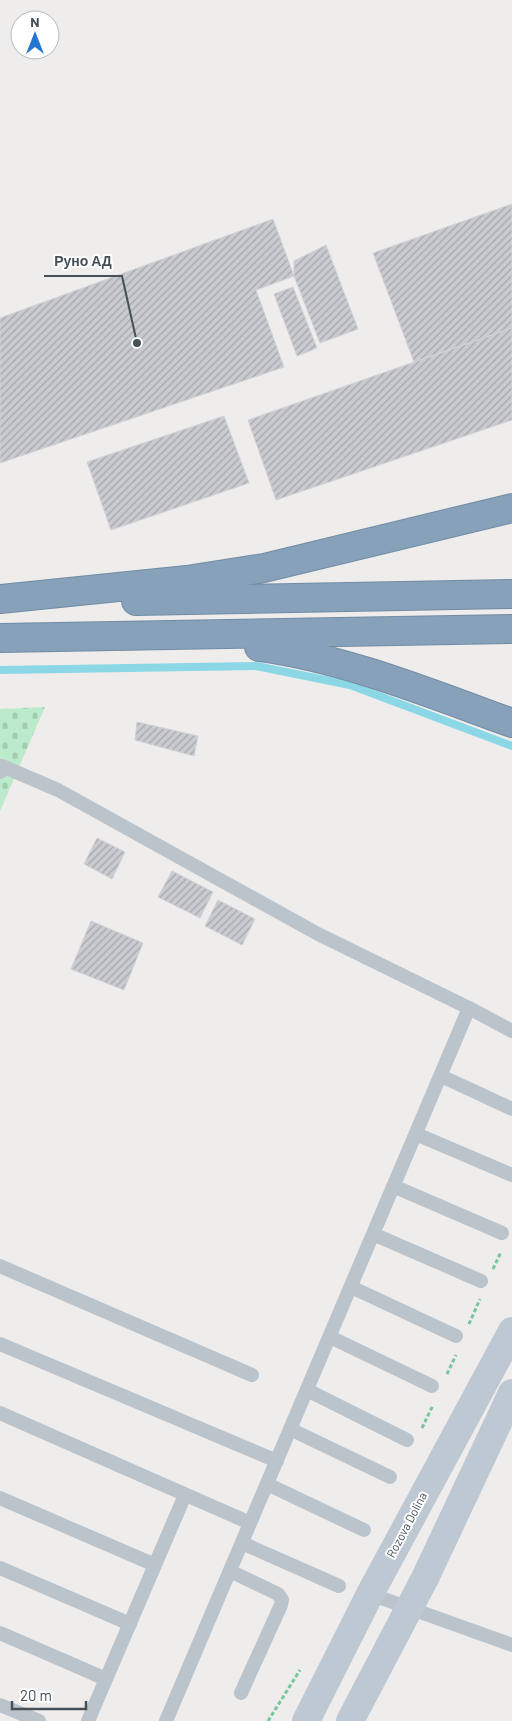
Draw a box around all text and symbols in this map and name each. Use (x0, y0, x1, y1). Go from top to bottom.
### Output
north arrow (10, 10, 60, 60)
text: N (30, 13, 40, 30)
callout: Руно АД (44, 247, 122, 276)
text: Руно АД (54, 252, 112, 269)
street label: Rozova Dolina (383, 1489, 429, 1560)
scale bar (12, 1678, 86, 1710)
text: 20 m (20, 1686, 52, 1704)

